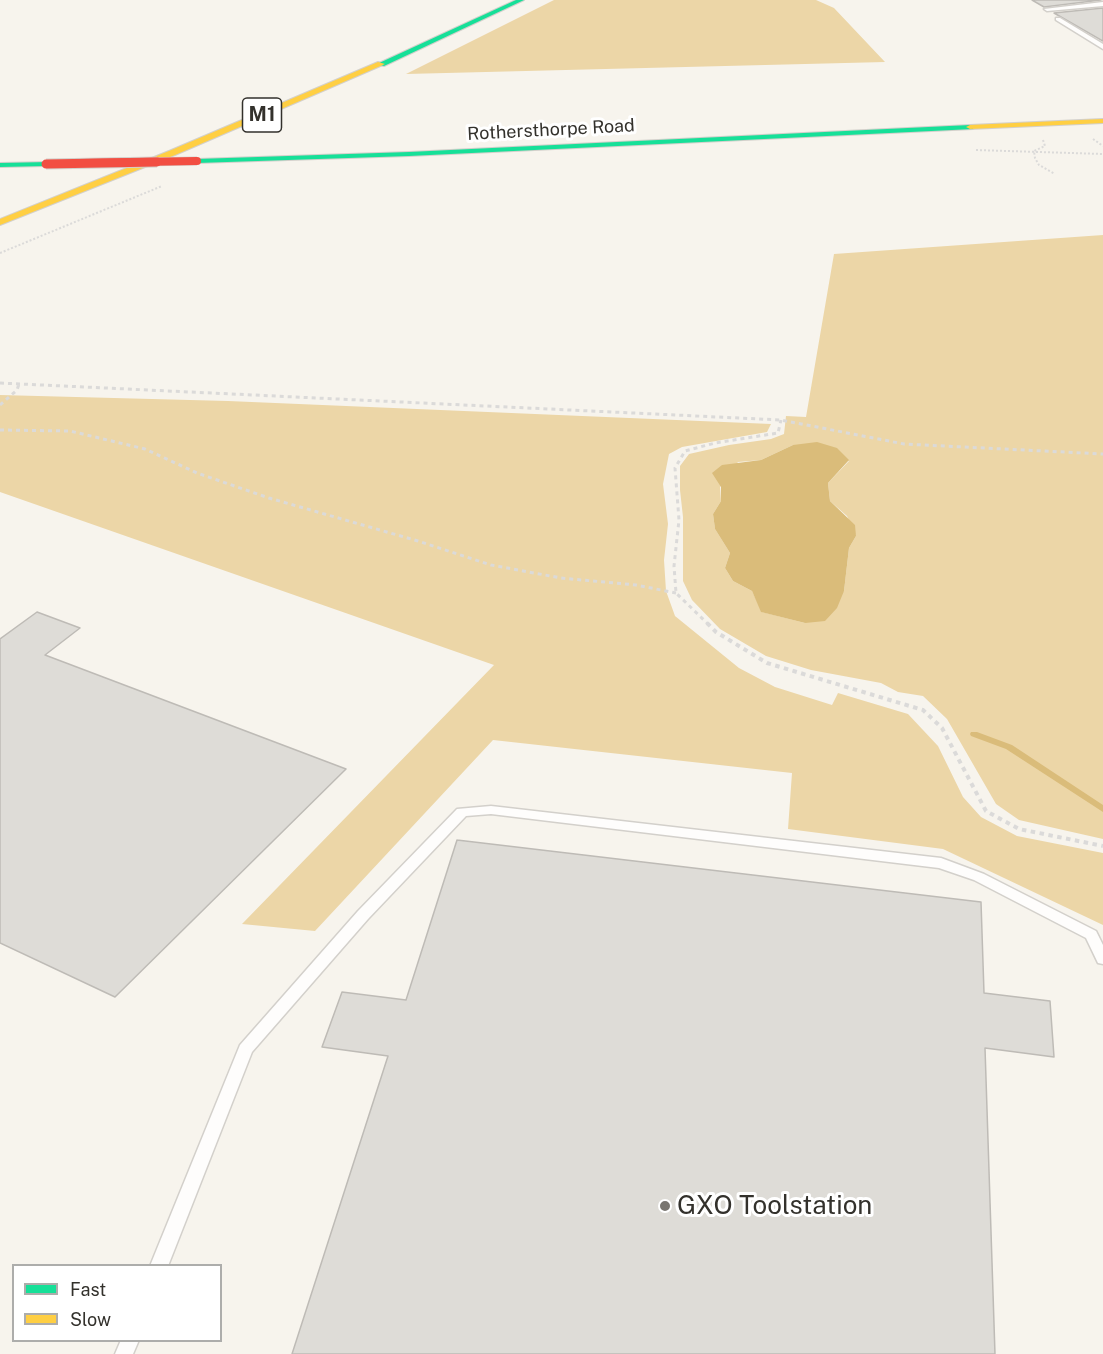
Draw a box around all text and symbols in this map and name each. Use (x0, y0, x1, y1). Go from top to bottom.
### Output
road number: M1 (242, 98, 282, 132)
street label: Rothersthorpe Road (467, 115, 635, 145)
place label: GXO Toolstation (677, 1190, 872, 1222)
marker: GXO Toolstation (658, 1199, 672, 1213)
legend (12, 1264, 222, 1342)
text: Fast (70, 1279, 106, 1300)
text: Slow (70, 1309, 111, 1330)

